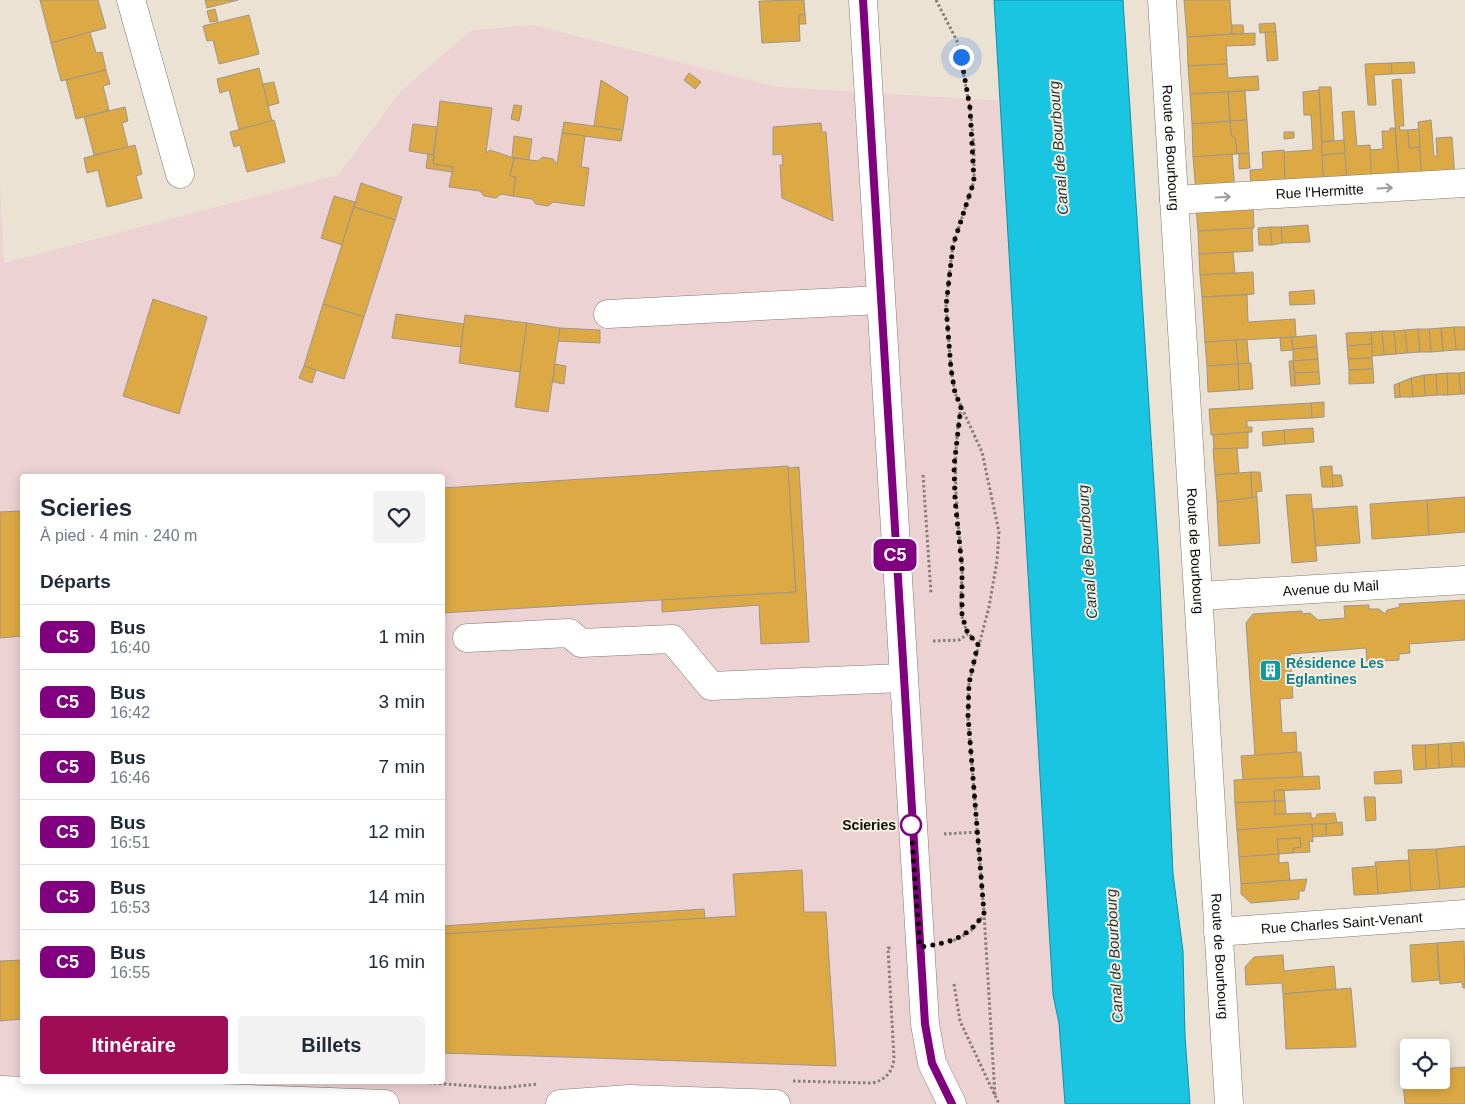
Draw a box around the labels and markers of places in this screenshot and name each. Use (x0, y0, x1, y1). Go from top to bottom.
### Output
place label: Résidence Les Eglantines (1286, 655, 1384, 687)
building icon: Résidence Les Eglantines (1258, 659, 1282, 683)
marker: Scieries (900, 814, 922, 836)
place label: Scieries (842, 817, 896, 833)

